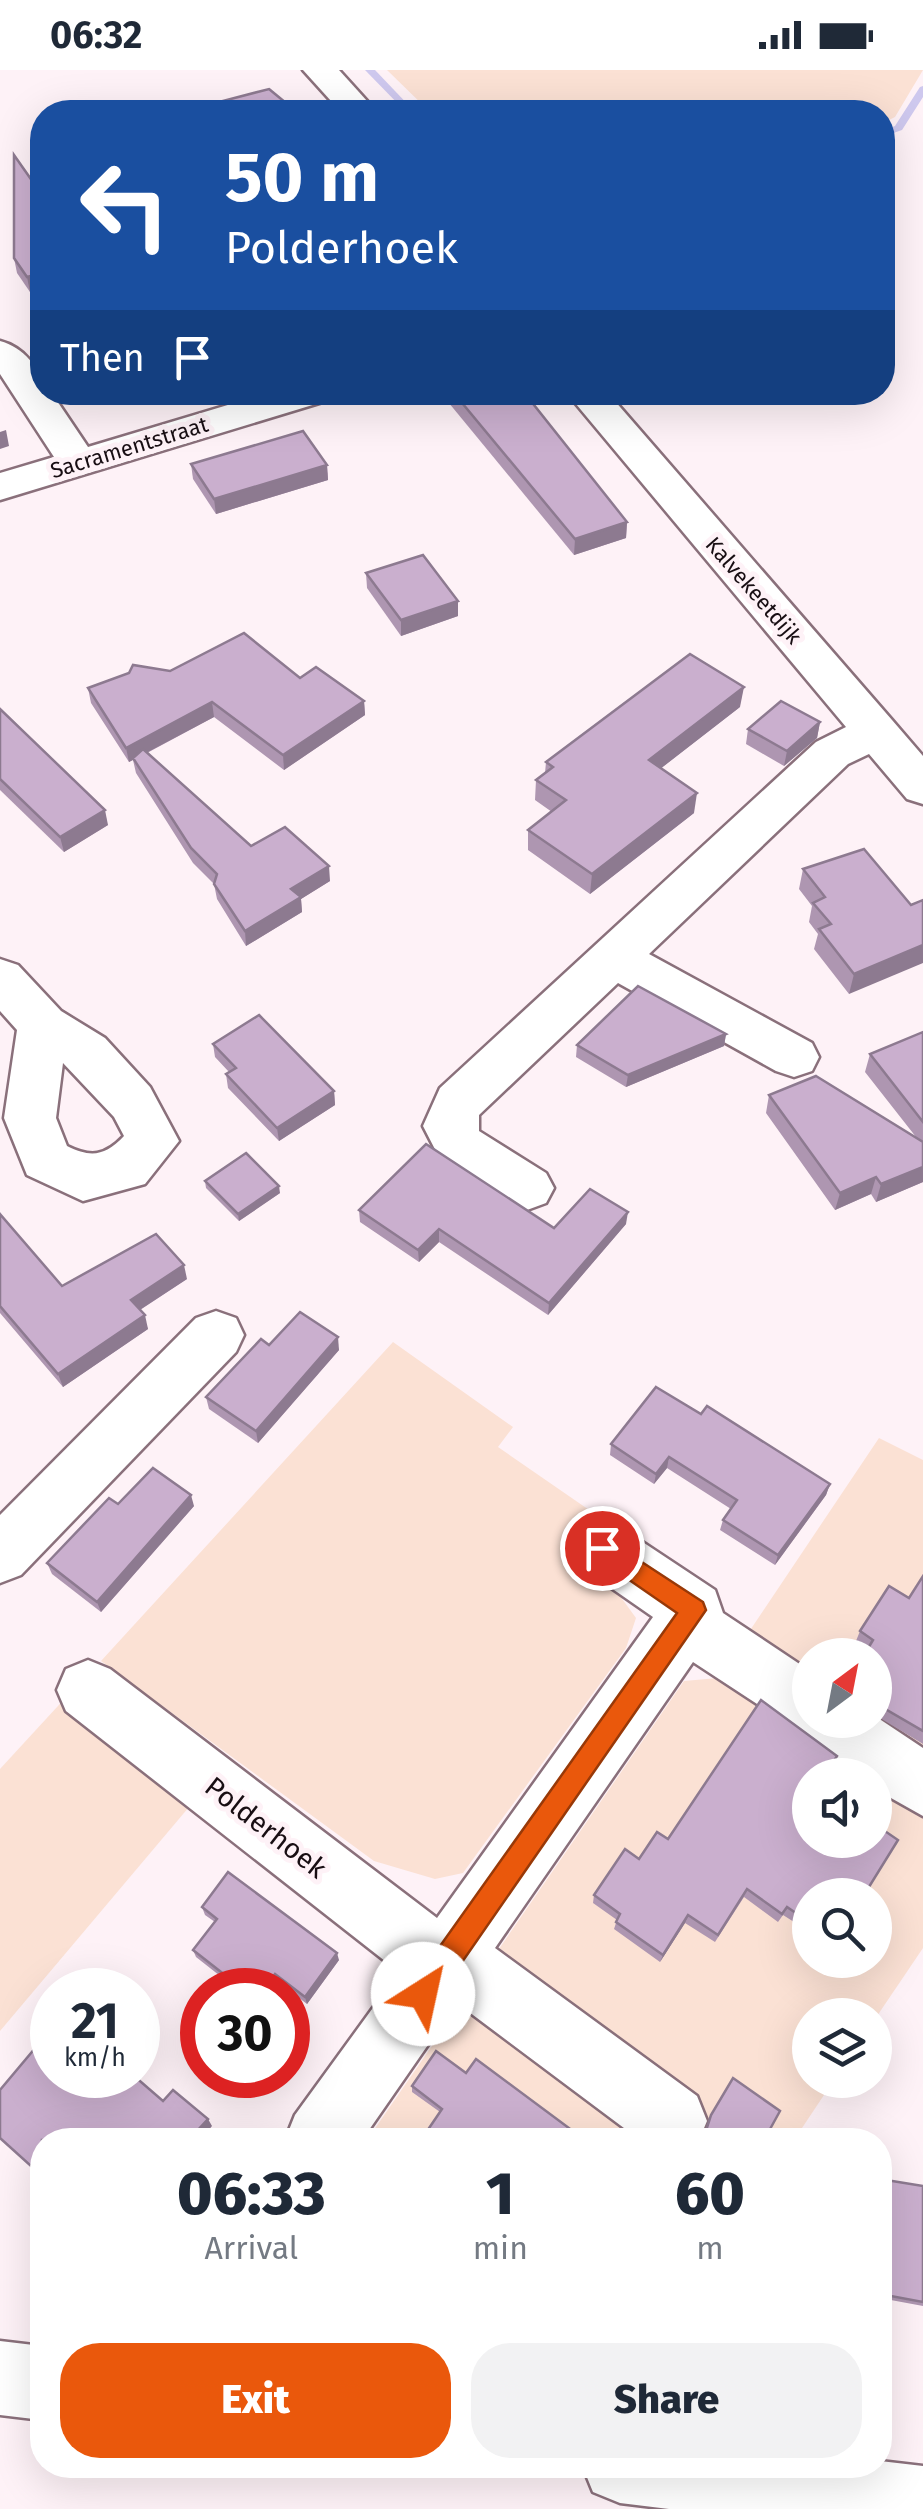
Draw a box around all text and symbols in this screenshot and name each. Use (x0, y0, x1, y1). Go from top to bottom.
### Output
text: 06:32 (50, 12, 142, 58)
text: 50 m (225, 136, 379, 220)
icon: left (60, 140, 190, 270)
text: Polderhoek (225, 221, 458, 275)
icon: arrive (165, 330, 220, 385)
text: Then (60, 335, 145, 381)
street label: Sacramentstraat (47, 411, 211, 484)
street label: Kalvekeetdijk (700, 531, 808, 650)
pin (560, 1506, 645, 1591)
icon: arrive (575, 1521, 630, 1576)
north arrow (792, 1638, 892, 1738)
map controls (792, 1638, 892, 2098)
button: sound (792, 1758, 892, 1858)
street label: Polderhoek (198, 1770, 334, 1885)
button: search (792, 1878, 892, 1978)
position arrow (371, 1942, 475, 2046)
speed limit sign: 30 (180, 1968, 310, 2098)
text: 21 (71, 1991, 119, 2051)
button: layers (792, 1998, 892, 2098)
text: km/h (64, 2043, 126, 2073)
text: 06:33 (177, 2158, 326, 2230)
text: 1 (486, 2158, 514, 2230)
text: 60 (675, 2158, 745, 2230)
text: Arrival (204, 2229, 298, 2267)
text: min (473, 2229, 528, 2267)
text: m (696, 2229, 724, 2267)
button: Exit (60, 2343, 451, 2458)
button: Share (471, 2343, 862, 2458)

